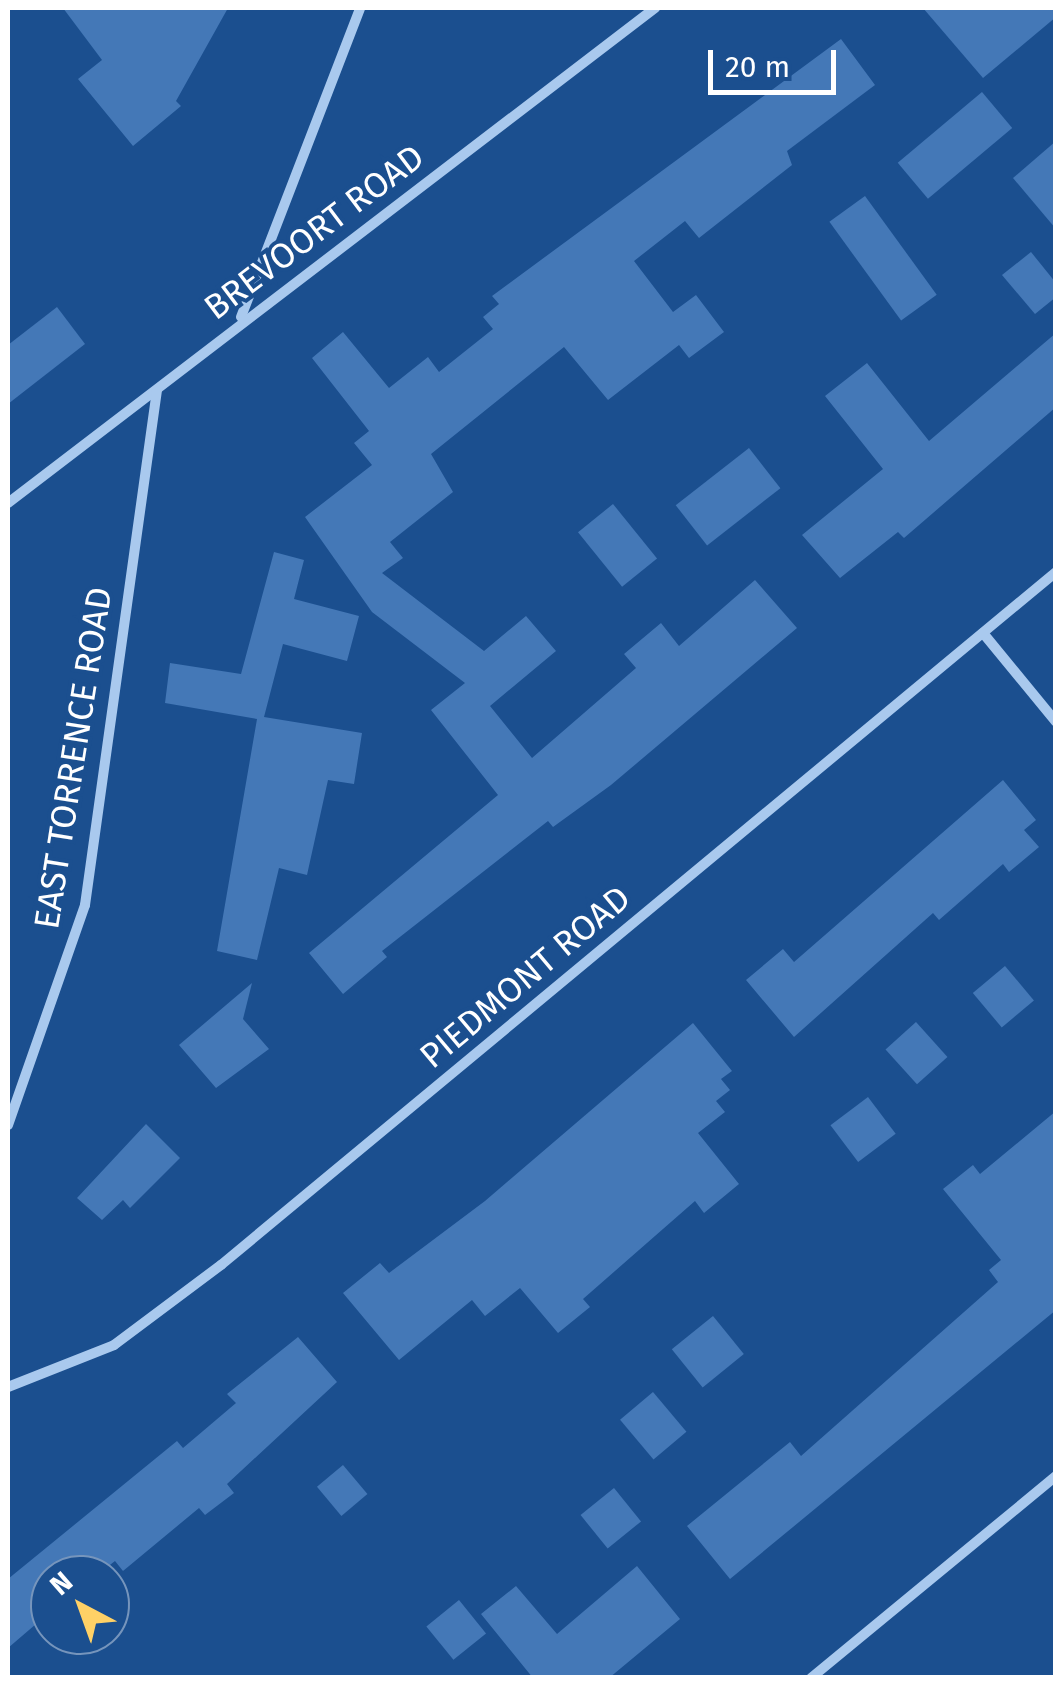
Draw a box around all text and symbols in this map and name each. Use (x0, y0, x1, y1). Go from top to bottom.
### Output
scale bar (713, 30, 840, 92)
text: 20 m (725, 49, 790, 85)
street label: BREVOORT ROAD (196, 136, 432, 328)
street label: EAST TORRENCE ROAD (25, 584, 121, 932)
street label: PIEDMONT ROAD (411, 877, 639, 1077)
north arrow (30, 1555, 130, 1655)
text: N (43, 1565, 79, 1602)

